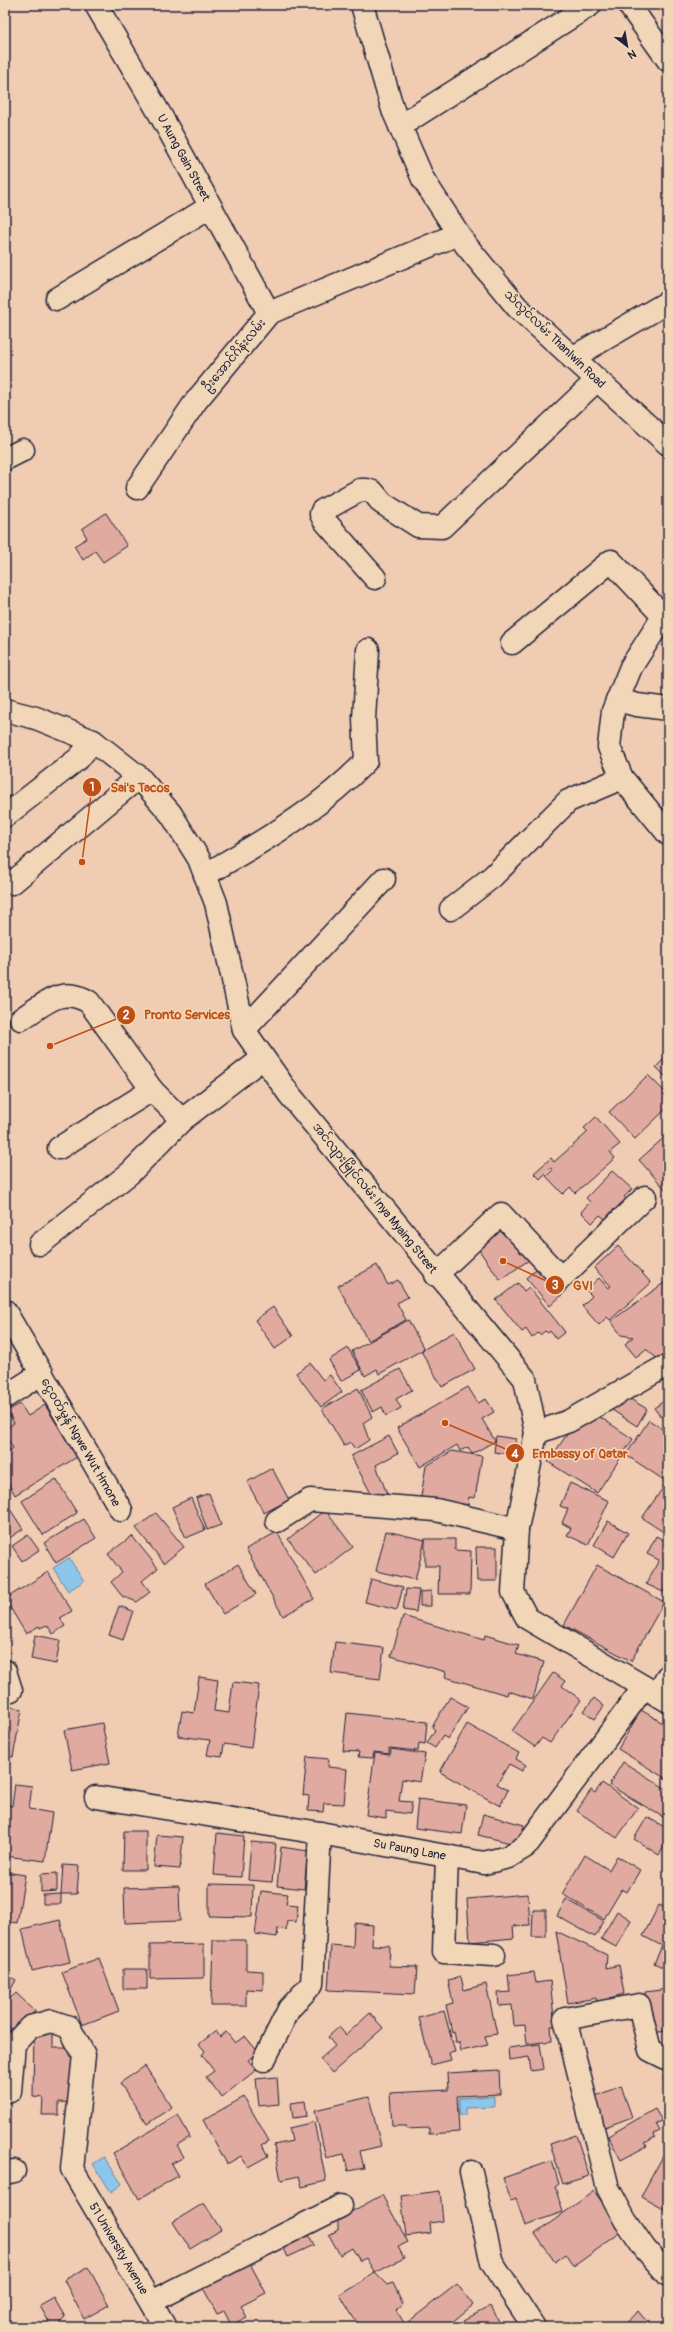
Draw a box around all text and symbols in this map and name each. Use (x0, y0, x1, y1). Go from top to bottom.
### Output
north arrow (607, 26, 647, 66)
text: N (625, 47, 638, 62)
street label: U Aung Gain Street (153, 112, 213, 204)
street label: သံလွင်လမ်း Thanlwin Road (500, 286, 610, 393)
street label: ဦးအောင်ဂိန်းလမ်း (198, 315, 271, 396)
callout: Sai's Tacos (82, 775, 177, 800)
text: 1 (90, 780, 94, 795)
text: Sai's Tacos (110, 780, 170, 796)
callout: Pronto Services (116, 1002, 238, 1027)
text: Pronto Services (144, 1007, 230, 1023)
text: 2 (123, 1008, 130, 1023)
street label: အင်လျားမြိုင်လမ်း Inya Myaing Street (308, 1119, 442, 1278)
callout: GVI (545, 1272, 601, 1297)
text: 3 (552, 1278, 559, 1293)
text: GVI (573, 1278, 593, 1294)
street label: ငွေဝတ်မှုန် Ngwe Wut Hmone (36, 1374, 125, 1510)
callout: Embassy of Qatar (505, 1441, 636, 1466)
text: Embassy of Qatar (532, 1446, 628, 1462)
text: 4 (511, 1447, 519, 1462)
street label: Su Paung Lane (372, 1836, 447, 1864)
street label: 51 University Avenue (86, 2200, 151, 2297)

